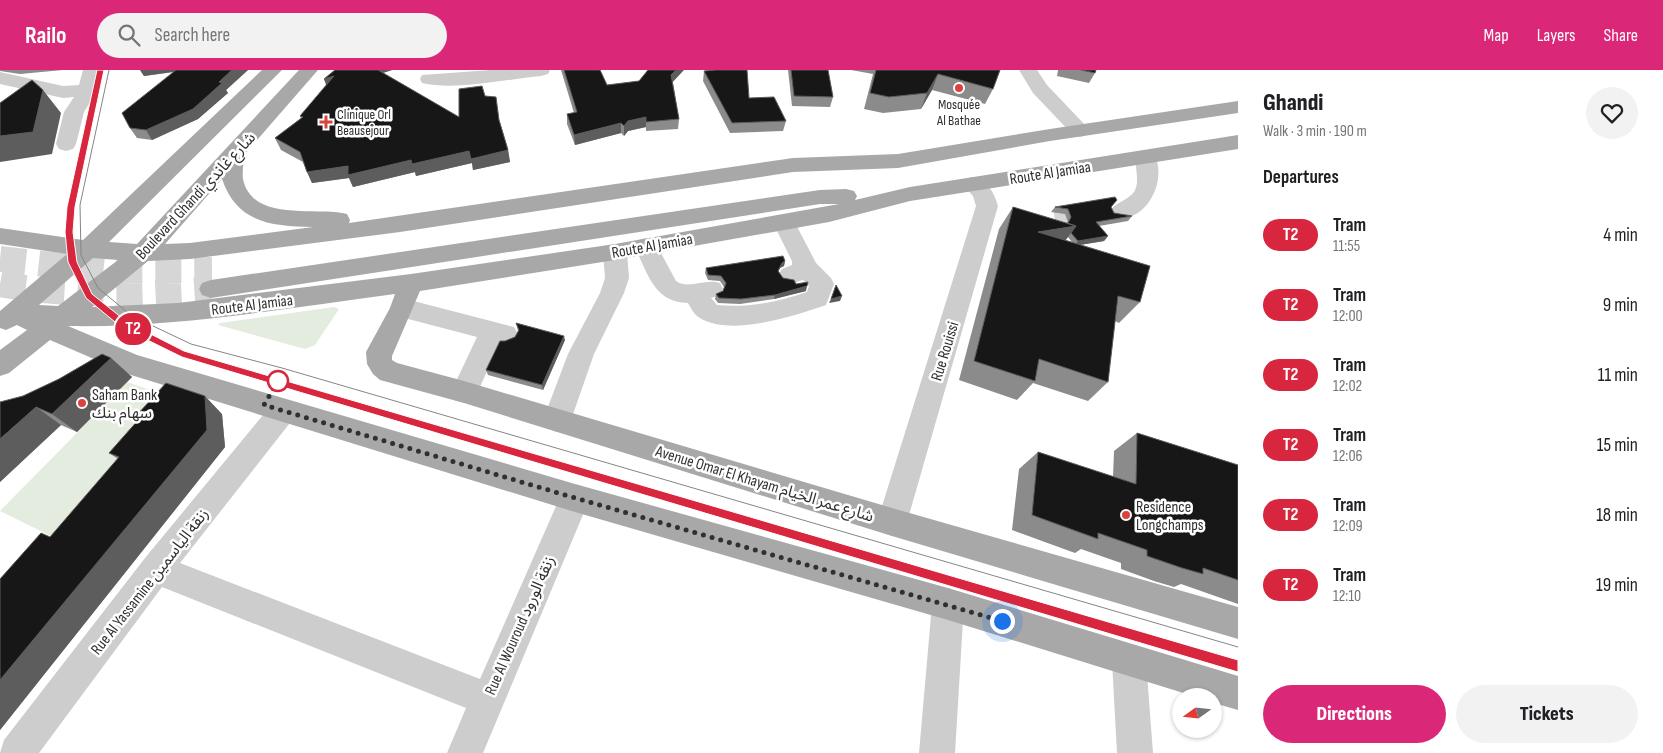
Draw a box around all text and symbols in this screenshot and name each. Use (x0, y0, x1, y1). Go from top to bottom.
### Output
search box (97, 13, 447, 58)
text: Railo (25, 21, 67, 50)
icon: search (115, 21, 143, 49)
text: Search here (155, 24, 230, 47)
text: Map (1484, 25, 1509, 46)
text: Layers (1537, 25, 1576, 46)
text: Share (1604, 25, 1638, 46)
marker: Mosquée Al Bathae (953, 82, 965, 94)
button: heart (1586, 87, 1638, 139)
text: Ghandi (1263, 88, 1323, 117)
place label: Mosquée Al Bathae (936, 96, 981, 129)
place label: Clinique Orl Beausejour (337, 106, 391, 139)
marker: Clinique Orl Beausejour (319, 115, 333, 129)
text: Walk · 3 min · 190 m (1263, 122, 1367, 141)
street label: Boulevard Ghandi شارع غاندي (132, 129, 261, 265)
street label: Route Al Jamiaa (1008, 158, 1092, 189)
text: Departures (1263, 166, 1339, 189)
text: Tram (1333, 214, 1366, 237)
text: T2 (1283, 224, 1298, 245)
text: 4 min (1603, 224, 1638, 247)
street label: Route Al Jamiaa (610, 230, 694, 263)
text: 11:55 (1333, 237, 1360, 256)
text: Tram (1333, 284, 1366, 307)
street label: Route Al Jamiaa (210, 291, 294, 320)
text: T2 (1283, 294, 1298, 315)
text: 9 min (1603, 294, 1638, 317)
text: 12:00 (1333, 307, 1363, 326)
line badge: T2 (110, 313, 156, 345)
text: T2 (125, 318, 141, 339)
street label: Rue Rouissi (927, 320, 963, 383)
text: Tram (1333, 354, 1366, 377)
text: T2 (1283, 364, 1298, 385)
text: 11 min (1598, 364, 1638, 387)
unlabelled marker (267, 370, 289, 392)
text: 12:02 (1333, 377, 1362, 396)
place label: Saham Bank سهام بنك (92, 386, 157, 425)
marker: Saham Bank سهام بنك (76, 397, 88, 409)
text: Tram (1333, 424, 1366, 447)
text: T2 (1283, 434, 1298, 455)
text: 15 min (1597, 434, 1638, 457)
street label: Avenue Omar El Khayam شارع عمر الخيام (652, 442, 876, 529)
text: 12:06 (1333, 447, 1363, 466)
text: Tram (1333, 494, 1366, 517)
place label: Residence Longchamps (1136, 498, 1204, 535)
text: T2 (1283, 504, 1298, 525)
text: 18 min (1596, 504, 1638, 527)
street label: Rue Al Yassamine زنقة الياسمين (87, 505, 213, 659)
marker: Residence Longchamps (1120, 509, 1132, 521)
text: 12:09 (1333, 517, 1363, 536)
street label: Rue Al Wouroud زنقة الورود (481, 553, 560, 698)
text: Tram (1333, 564, 1366, 587)
text: T2 (1283, 574, 1298, 595)
text: 19 min (1596, 574, 1638, 597)
text: 12:10 (1333, 587, 1361, 606)
your location (990, 609, 1015, 634)
button: Directions (1263, 685, 1446, 743)
button: Tickets (1456, 685, 1638, 743)
north arrow (1172, 688, 1222, 738)
map controls (1172, 688, 1222, 738)

